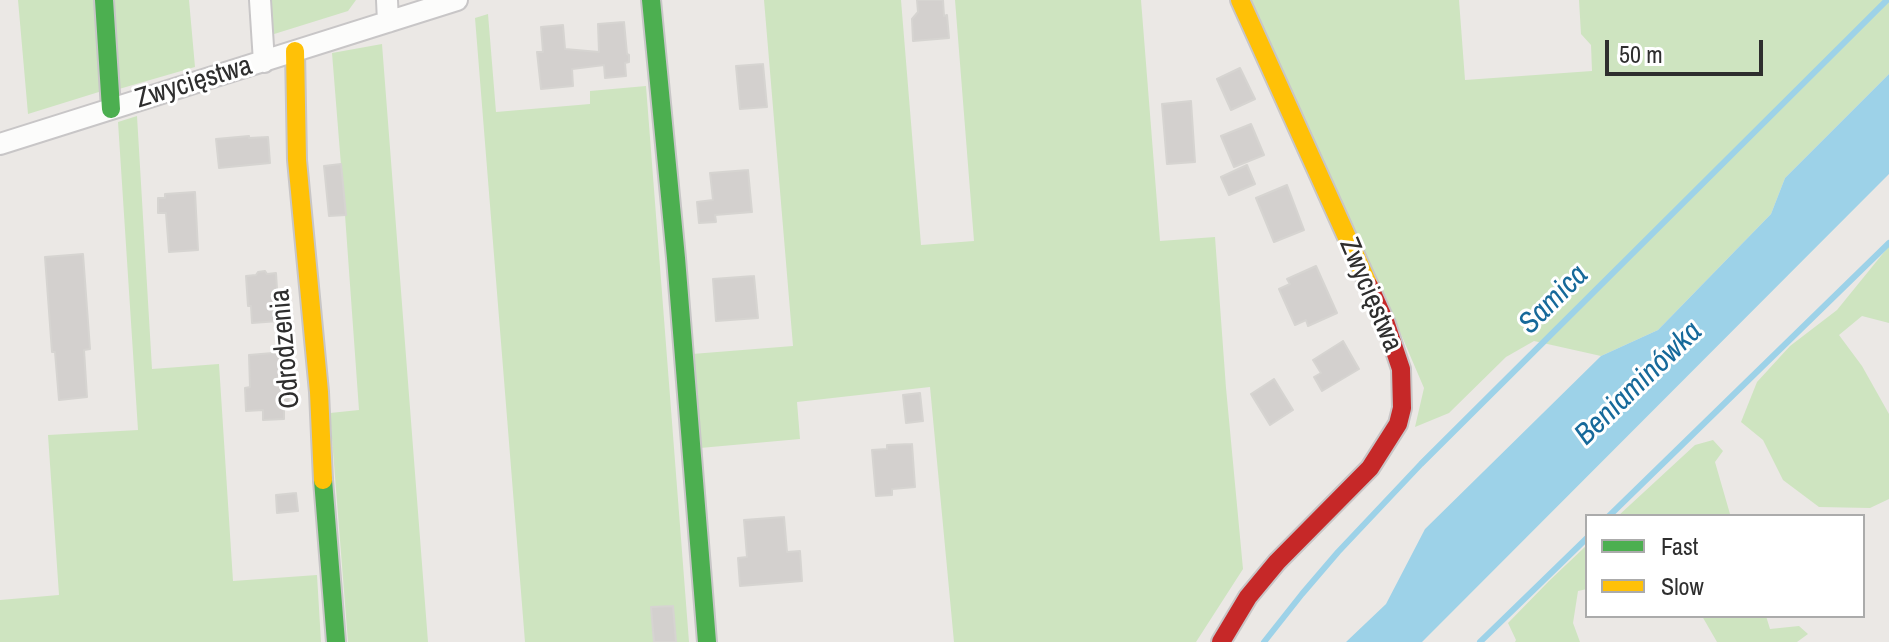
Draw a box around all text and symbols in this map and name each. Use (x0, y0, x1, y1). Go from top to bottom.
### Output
scale bar (1609, 24, 1767, 74)
text: 50 m (1619, 38, 1663, 70)
street label: Zwycięstwa (132, 49, 256, 117)
street label: Zwycięstwa (1331, 233, 1409, 357)
water label: Samica (1512, 258, 1596, 342)
street label: Odrodzenia (264, 288, 308, 410)
water label: Beniaminówka (1568, 315, 1710, 453)
legend (1585, 514, 1865, 618)
text: Fast (1661, 530, 1698, 562)
text: Slow (1661, 570, 1704, 602)

